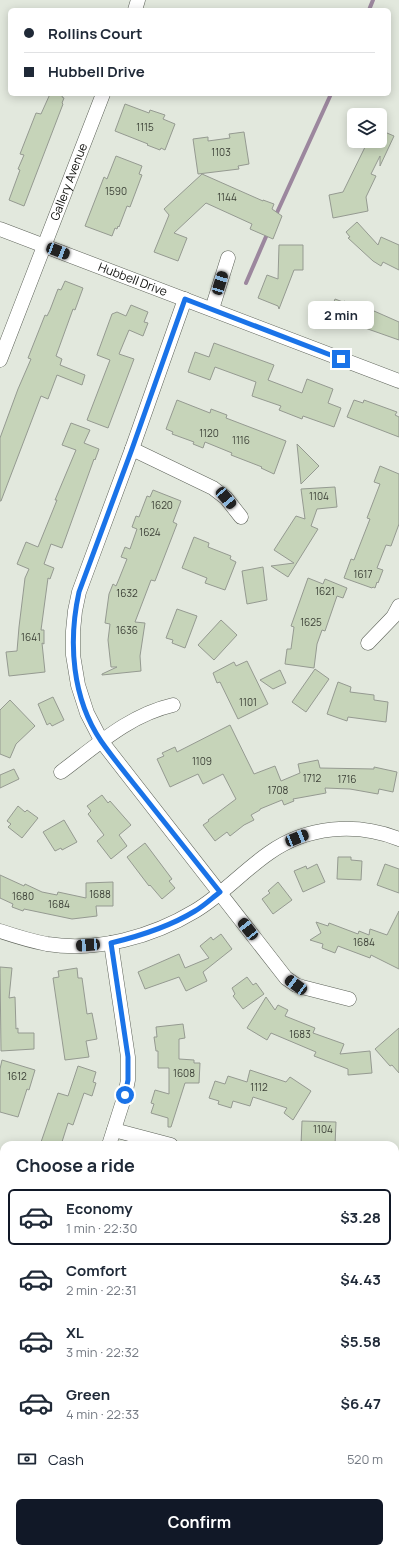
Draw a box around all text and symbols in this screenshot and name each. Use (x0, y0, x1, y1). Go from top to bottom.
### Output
text: Rollins Court (48, 23, 143, 44)
text: Hubbell Drive (48, 61, 145, 82)
map controls (347, 108, 387, 148)
button: layers (347, 108, 387, 148)
house number: 1115 (136, 120, 154, 134)
street label: Gallery Avenue (46, 140, 91, 223)
house number: 1103 (211, 145, 231, 159)
house number: 1590 (105, 184, 127, 198)
house number: 1144 (217, 190, 237, 204)
car (45, 241, 71, 261)
street label: Hubbell Drive (96, 258, 170, 300)
car (211, 270, 229, 296)
callout: 2 min (308, 301, 374, 329)
text: 2 min (324, 306, 358, 324)
route end (332, 350, 350, 368)
house number: 1120 (199, 426, 219, 440)
house number: 1116 (232, 433, 250, 447)
car (214, 485, 238, 511)
house number: 1104 (309, 489, 329, 503)
house number: 1620 (151, 498, 173, 512)
house number: 1624 (139, 525, 161, 539)
house number: 1617 (354, 567, 372, 581)
house number: 1621 (315, 584, 335, 598)
house number: 1632 (116, 586, 138, 600)
house number: 1625 (300, 615, 322, 629)
house number: 1636 (116, 623, 138, 637)
house number: 1641 (21, 630, 41, 644)
house number: 1101 (239, 695, 257, 709)
house number: 1109 (192, 754, 212, 768)
house number: 1712 (303, 771, 322, 785)
house number: 1716 (337, 772, 357, 786)
house number: 1708 (268, 783, 289, 797)
car (284, 828, 310, 848)
house number: 1688 (89, 887, 111, 901)
house number: 1680 (12, 889, 34, 903)
house number: 1684 (48, 897, 70, 911)
car (236, 916, 260, 942)
house number: 1684 (353, 935, 375, 949)
car (76, 938, 100, 952)
car (283, 973, 309, 997)
house number: 1683 (289, 1027, 311, 1041)
house number: 1608 (173, 1066, 195, 1080)
house number: 1612 (7, 1069, 27, 1083)
house number: 1112 (250, 1080, 268, 1094)
route start (116, 1086, 134, 1104)
house number: 1104 (313, 1122, 333, 1136)
text: Choose a ride (16, 1153, 135, 1177)
text: Economy (66, 1198, 133, 1219)
icon: car (18, 1199, 54, 1235)
text: $3.28 (340, 1207, 381, 1228)
text: 1 min · 22:30 (66, 1219, 137, 1237)
text: Comfort (66, 1260, 127, 1281)
icon: car (18, 1261, 54, 1297)
text: $4.43 (340, 1269, 381, 1290)
text: 2 min · 22:31 (66, 1281, 137, 1299)
text: XL (66, 1322, 84, 1343)
icon: car (18, 1323, 54, 1359)
text: $5.58 (340, 1331, 381, 1352)
text: 3 min · 22:32 (66, 1343, 139, 1361)
text: Green (66, 1384, 110, 1405)
icon: car (18, 1385, 54, 1421)
text: $6.47 (341, 1393, 381, 1414)
text: 4 min · 22:33 (66, 1405, 139, 1423)
icon: cash (16, 1448, 38, 1470)
text: Cash (48, 1449, 84, 1470)
text: 520 m (347, 1450, 383, 1468)
button: Confirm (16, 1499, 383, 1545)

